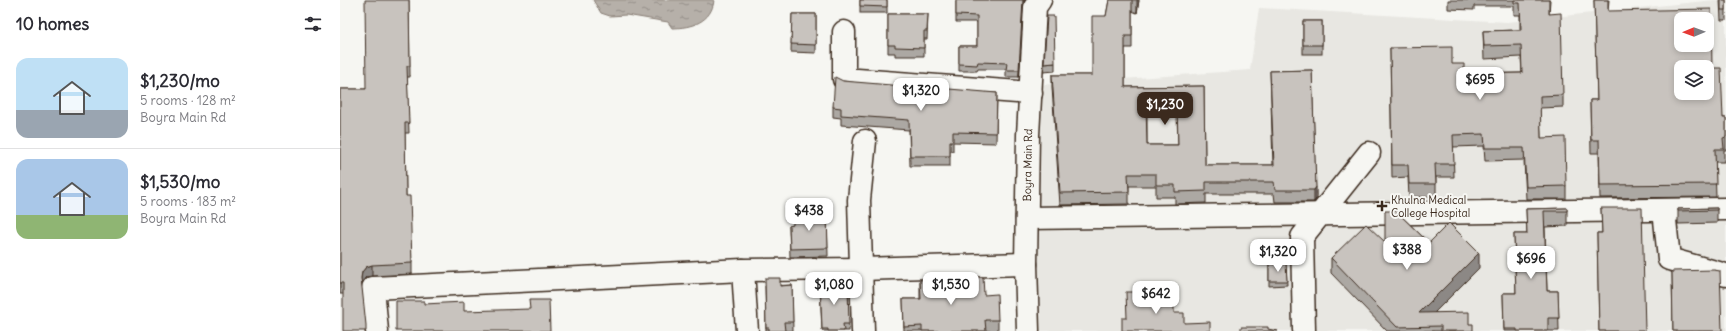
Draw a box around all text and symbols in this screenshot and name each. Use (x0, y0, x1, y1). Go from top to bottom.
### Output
north arrow (1674, 12, 1714, 52)
map controls (1674, 12, 1714, 100)
text: 10 homes (16, 13, 89, 35)
icon: filters (302, 13, 324, 35)
button: layers (1674, 60, 1714, 100)
pin: $695 (1456, 67, 1504, 101)
text: $1,230/mo (140, 70, 220, 92)
text: $695 (1465, 71, 1495, 88)
icon: home (48, 74, 96, 122)
pin: $1,320 (888, 78, 954, 112)
text: $1,320 (902, 82, 940, 99)
text: 5 rooms · 128 m² (140, 92, 236, 109)
pin: $1,230 (1132, 92, 1198, 126)
text: $1,230 (1146, 96, 1184, 113)
text: Boyra Main Rd (140, 109, 226, 126)
street label: Boyra Main Rd (1020, 128, 1035, 202)
text: $1,530/mo (140, 171, 220, 193)
icon: home (48, 175, 96, 223)
text: 5 rooms · 183 m² (140, 193, 236, 210)
place label: Khulna Medical College Hospital (1391, 193, 1470, 220)
pin: $438 (785, 198, 833, 232)
marker: Khulna Medical College Hospital (1376, 200, 1388, 212)
text: $438 (794, 202, 824, 219)
text: Boyra Main Rd (140, 210, 226, 227)
pin: $388 (1383, 237, 1431, 271)
pin: $1,320 (1245, 239, 1311, 273)
text: $388 (1392, 241, 1422, 258)
text: $1,320 (1259, 243, 1297, 260)
pin: $696 (1507, 246, 1555, 280)
text: $696 (1516, 250, 1546, 267)
pin: $1,080 (801, 272, 867, 306)
pin: $1,530 (918, 272, 984, 306)
text: $1,080 (814, 276, 854, 293)
text: $1,530 (932, 276, 970, 293)
pin: $642 (1132, 281, 1180, 315)
text: $642 (1141, 285, 1171, 302)

